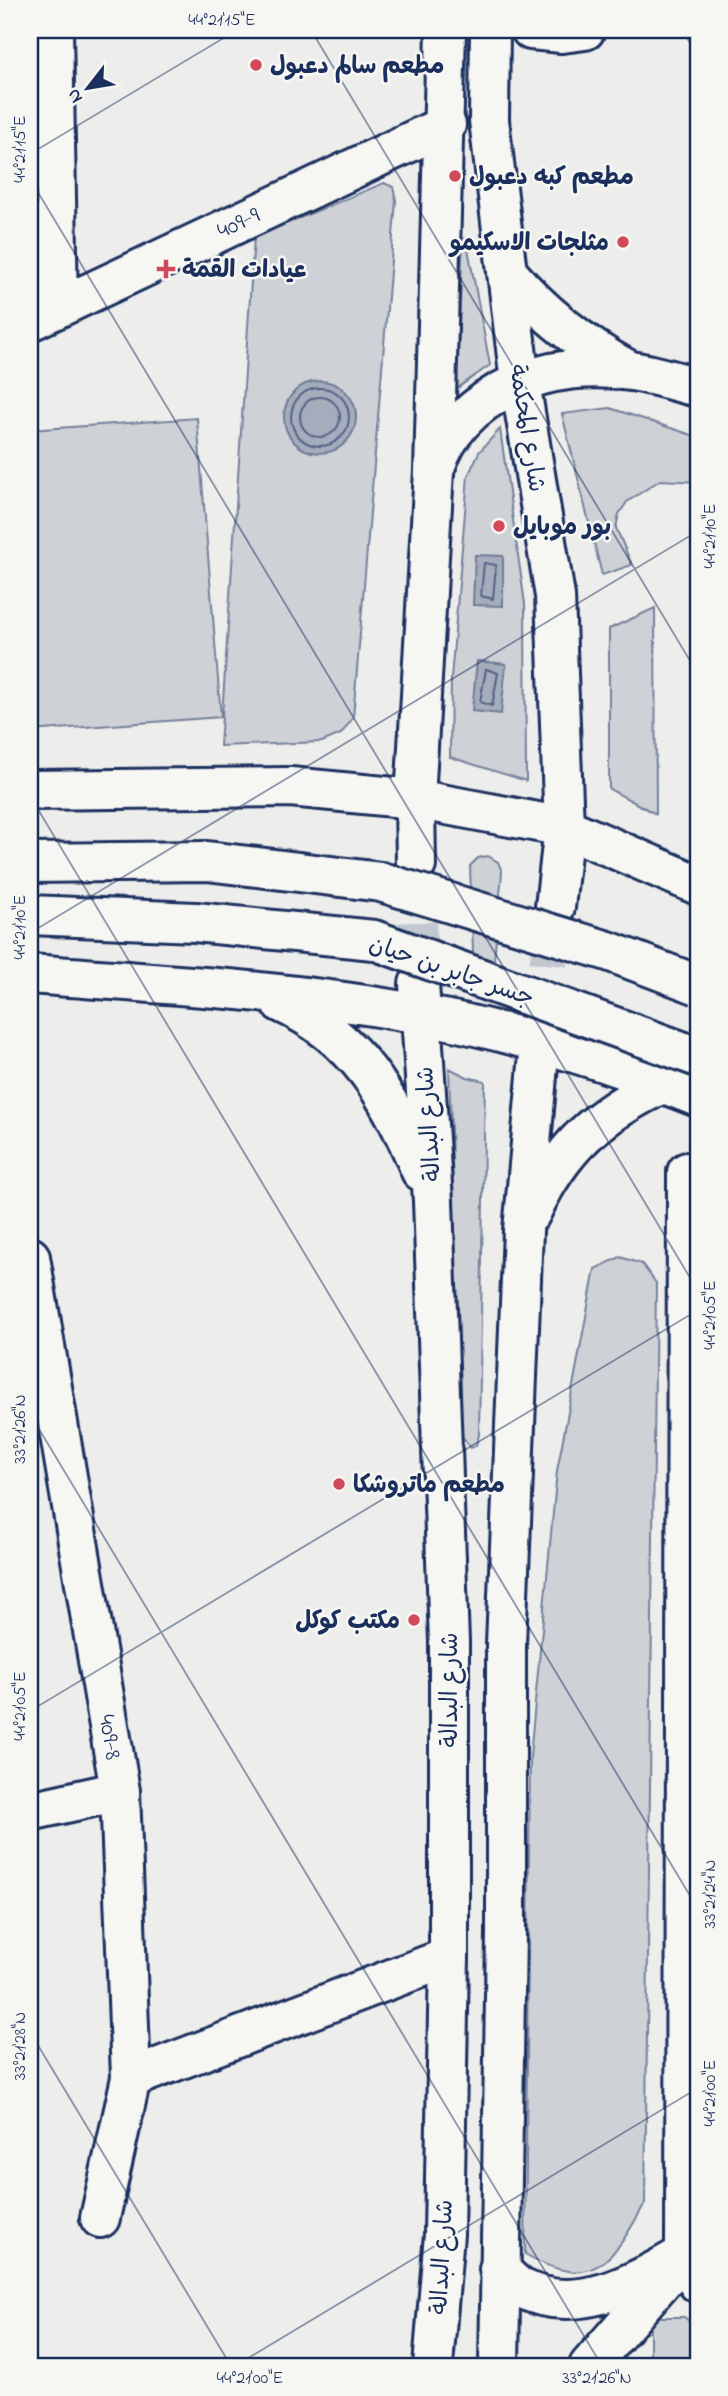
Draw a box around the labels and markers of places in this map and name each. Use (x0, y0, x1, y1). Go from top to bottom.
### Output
place label: مطعم سالم دعبول (270, 50, 444, 85)
marker: مطعم سالم دعبول (248, 57, 264, 73)
place label: مطعم كبه دعبول (469, 161, 634, 196)
marker: مطعم كبه دعبول (447, 168, 463, 184)
place label: مثلجات الاسكيمو (448, 227, 609, 262)
marker: مثلجات الاسكيمو (615, 234, 631, 250)
place label: عيادات القمة (182, 254, 306, 289)
marker: عيادات القمة (156, 259, 176, 279)
place label: بور موبايل (513, 511, 611, 546)
marker: بور موبايل (491, 518, 507, 534)
place label: مطعم ماتروشكا (353, 1469, 505, 1504)
marker: مطعم ماتروشكا (331, 1476, 347, 1492)
place label: مكتب كوكل (295, 1605, 400, 1640)
marker: مكتب كوكل (406, 1612, 422, 1628)

